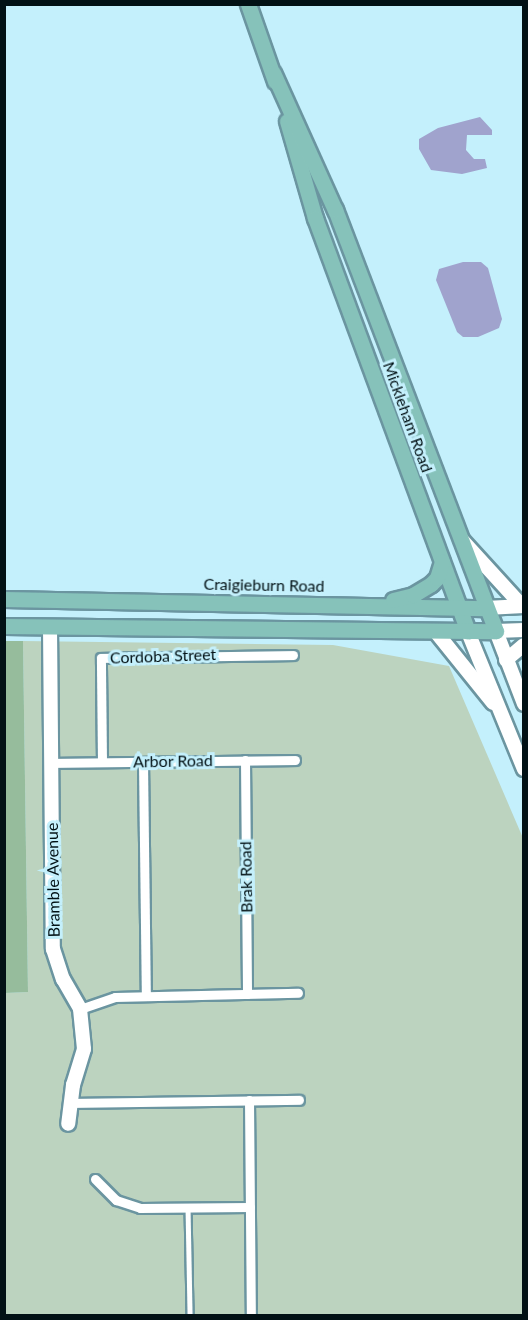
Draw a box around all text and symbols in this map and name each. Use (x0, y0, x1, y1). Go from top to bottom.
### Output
street label: Mickleham Road (379, 359, 437, 475)
street label: Craigieburn Road (203, 574, 325, 596)
street label: Cordoba Street (110, 645, 216, 667)
street label: Arbor Road (133, 751, 213, 771)
street label: Bramble Avenue (42, 822, 64, 938)
street label: Brak Road (236, 841, 256, 913)

